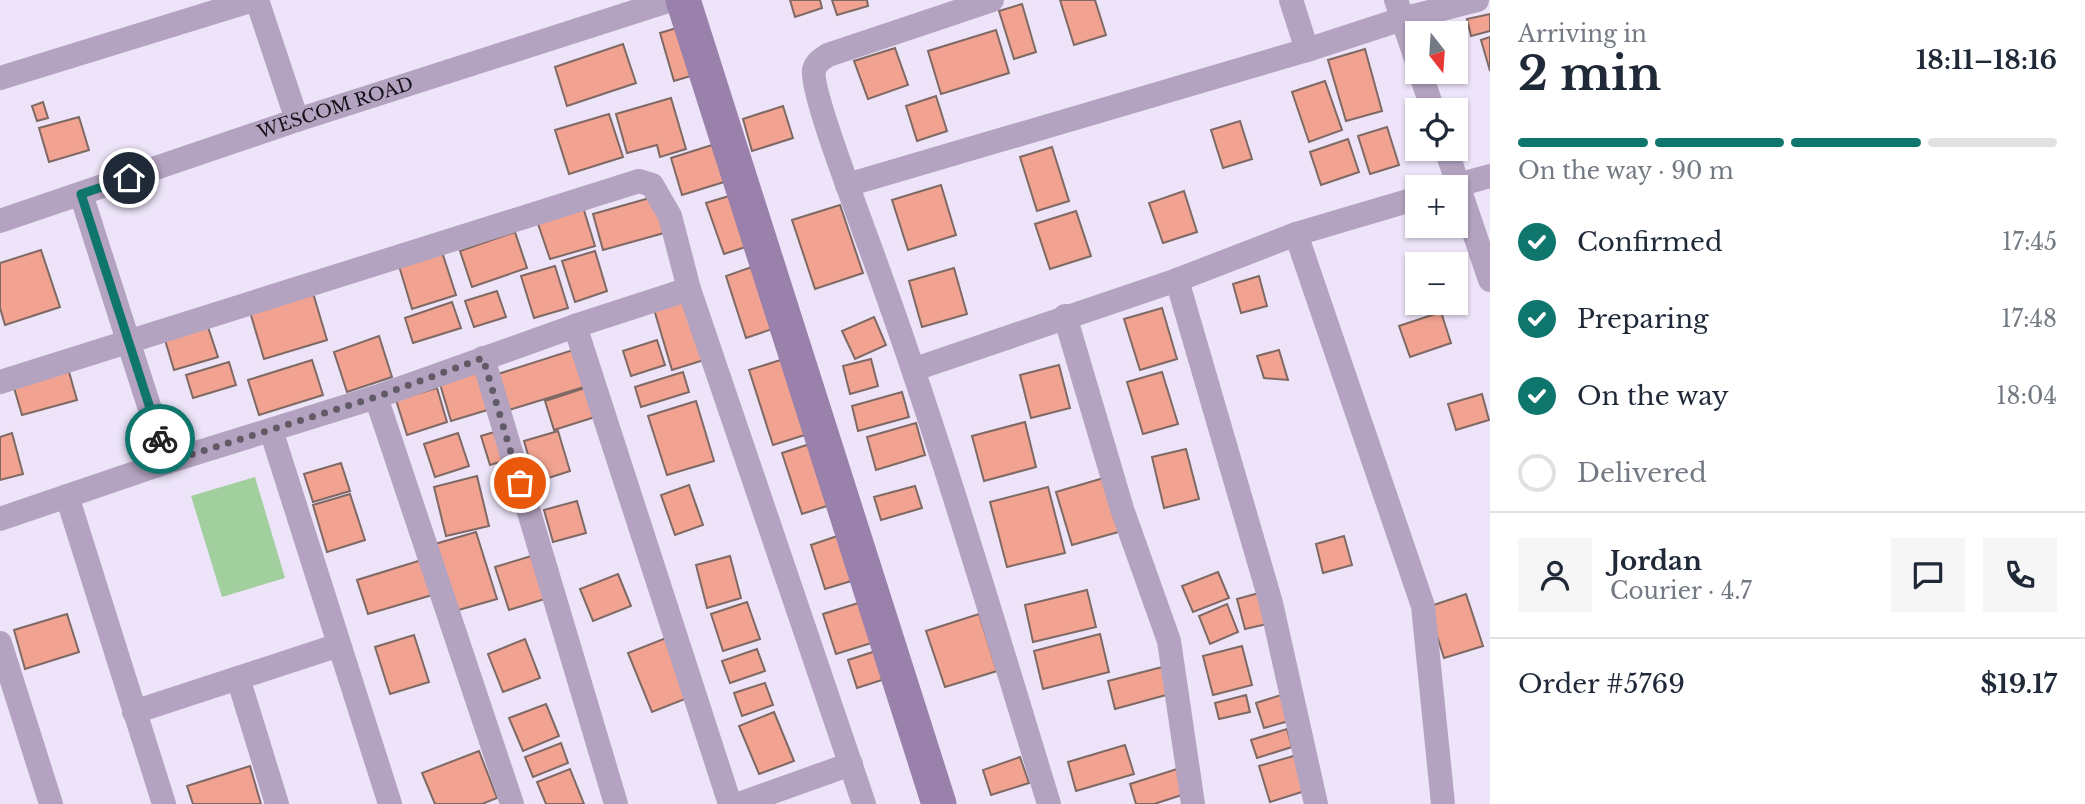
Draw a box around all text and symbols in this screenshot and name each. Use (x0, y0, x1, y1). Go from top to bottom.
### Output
text: Arriving in (1518, 20, 1647, 48)
north arrow (1405, 21, 1468, 84)
map controls (1405, 21, 1468, 315)
text: 18:11–18:16 (1916, 44, 2057, 76)
text: 2 min (1518, 45, 1661, 102)
street label: WESCOM ROAD (254, 72, 416, 144)
button: locate (1405, 98, 1468, 161)
pin (99, 148, 159, 208)
text: On the way · 90 m (1518, 157, 1734, 185)
icon: home (110, 159, 148, 197)
button: + (1405, 175, 1468, 238)
icon: check (1518, 223, 1556, 261)
text: Confirmed (1577, 226, 1722, 258)
text: 17:45 (2002, 228, 2057, 256)
button: − (1405, 252, 1468, 315)
icon: check (1518, 300, 1556, 338)
text: Preparing (1577, 303, 1709, 335)
text: 17:48 (2001, 305, 2057, 333)
icon: check (1518, 377, 1556, 415)
text: On the way (1577, 380, 1729, 412)
text: 18:04 (1996, 382, 2057, 410)
courier (125, 404, 195, 474)
icon: bike (141, 420, 179, 458)
pin (490, 453, 550, 513)
text: Delivered (1577, 457, 1707, 489)
icon: bag (501, 464, 539, 502)
button: person (1518, 538, 1592, 612)
button: chat (1891, 538, 1965, 612)
button: phone (1983, 538, 2057, 612)
text: Jordan (1610, 545, 1702, 577)
text: Courier · 4.7 (1610, 577, 1752, 605)
text: Order #5769 (1518, 668, 1685, 700)
text: $19.17 (1981, 668, 2057, 700)

